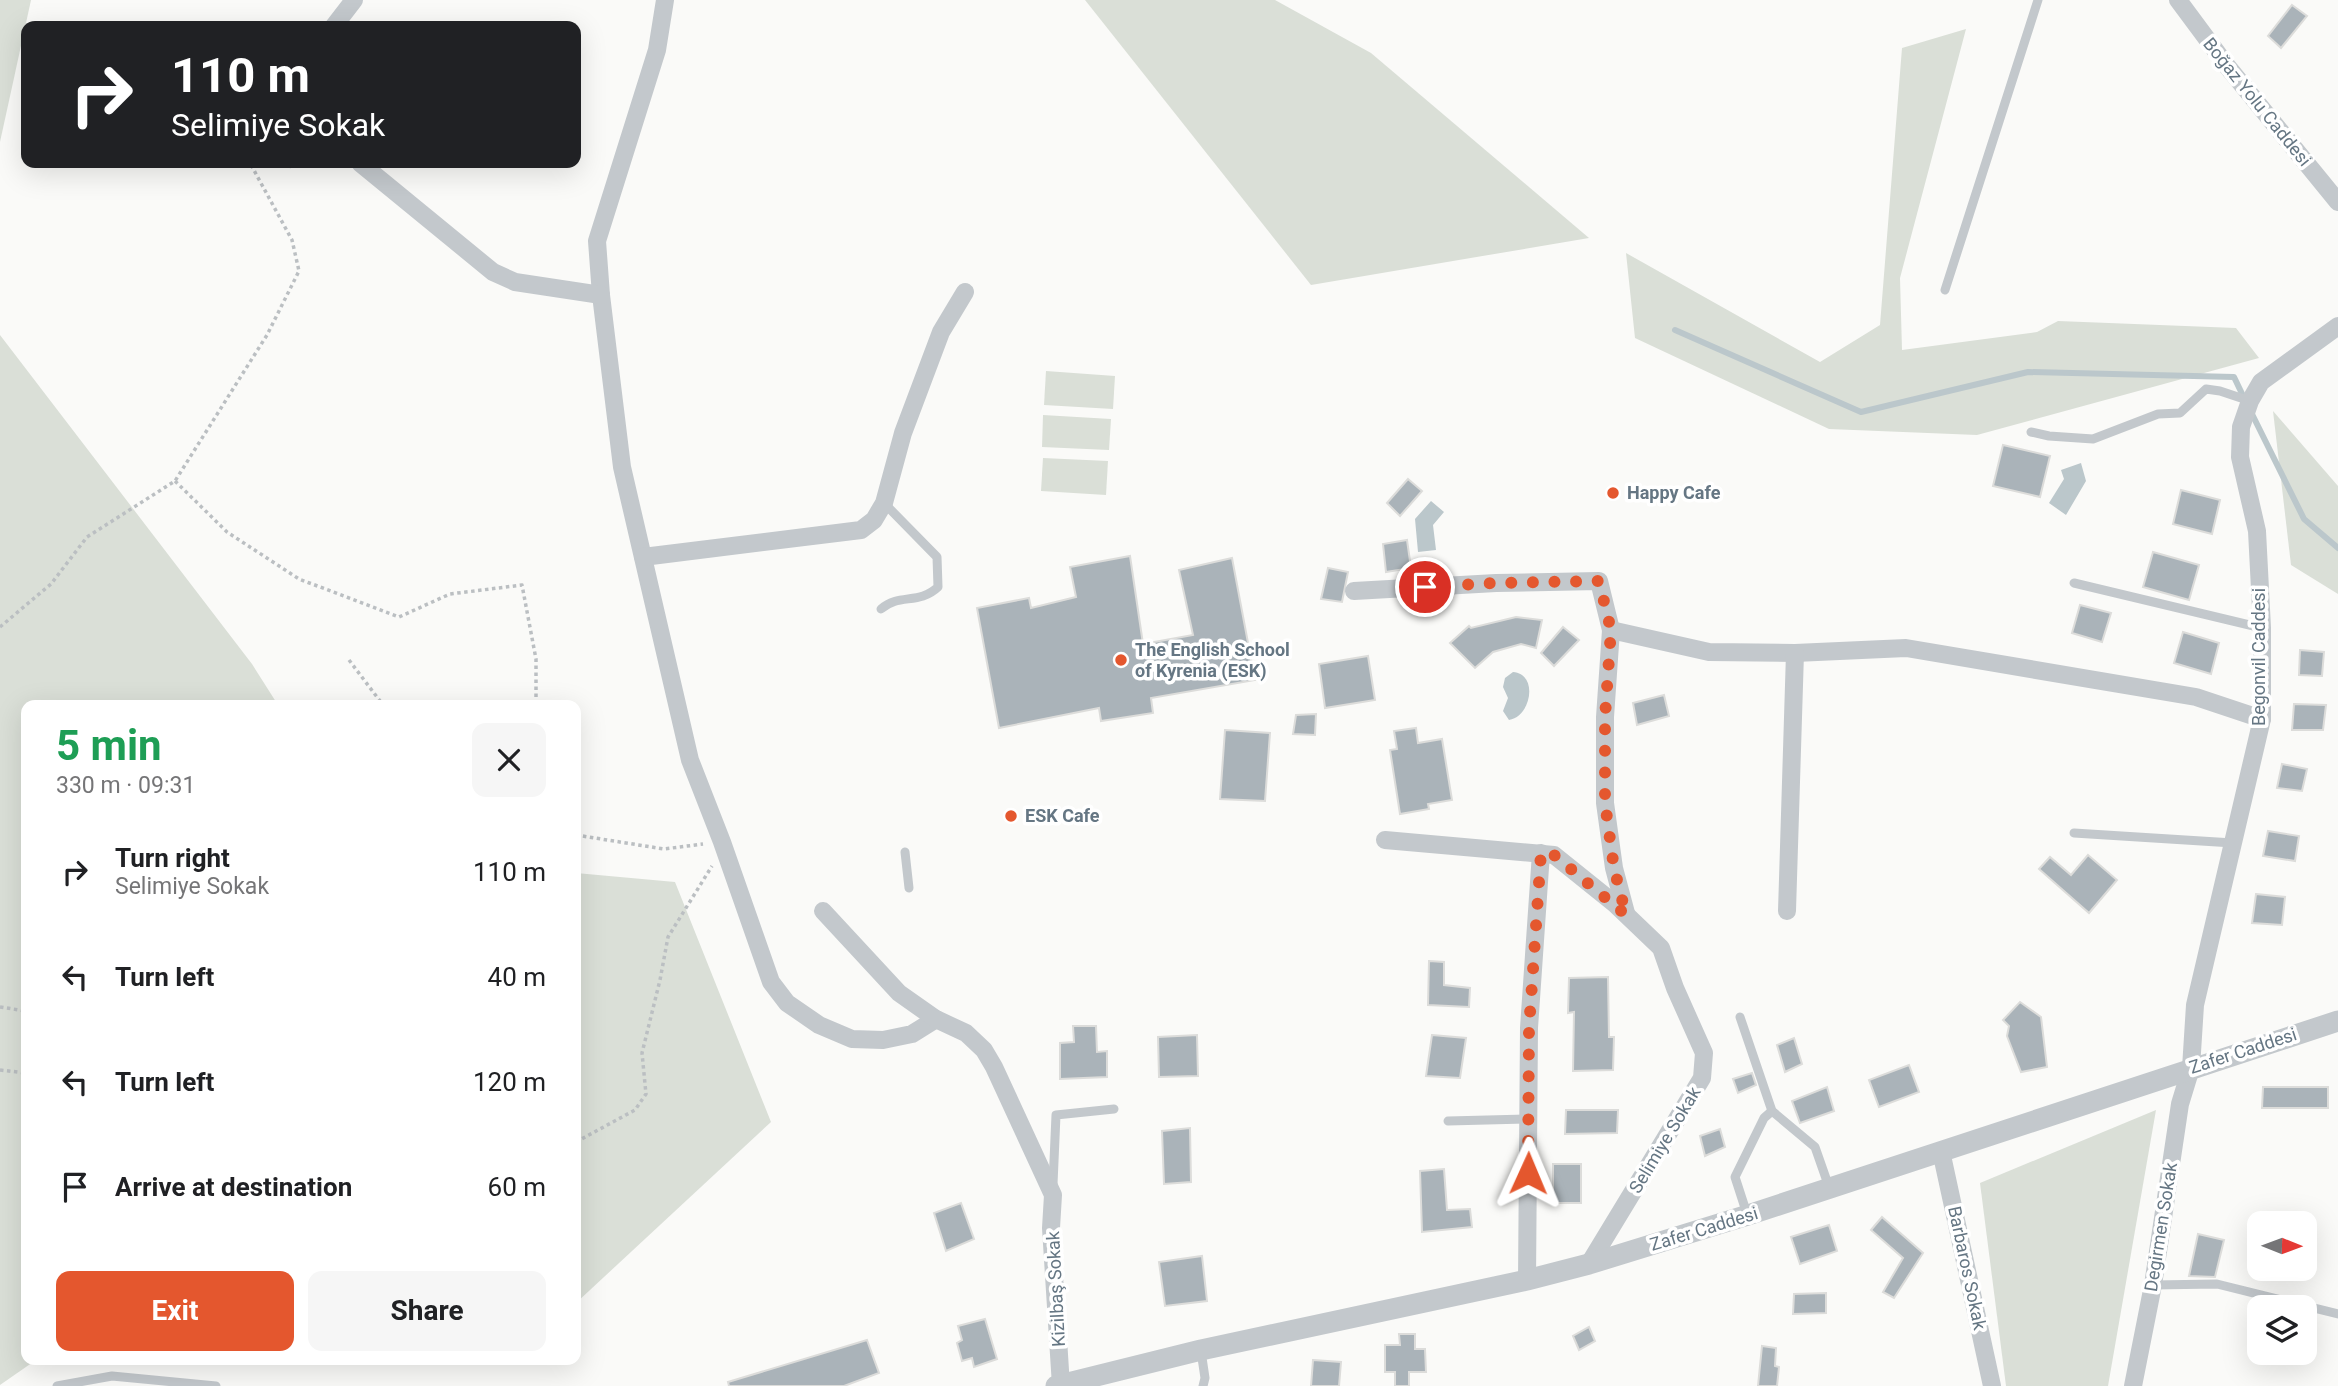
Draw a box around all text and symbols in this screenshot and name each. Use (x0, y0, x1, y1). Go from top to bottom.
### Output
street label: Boğaz Yolu Caddesi (2199, 33, 2316, 170)
text: 110 m (171, 47, 310, 104)
icon: right (56, 49, 147, 140)
text: Selimiye Sokak (171, 106, 385, 144)
place label: Happy Cafe (1627, 482, 1721, 503)
marker: Happy Cafe (1605, 485, 1621, 501)
pin (1395, 557, 1455, 617)
icon: arrive (1406, 568, 1444, 606)
street label: Begonvil Caddesi (2248, 588, 2269, 726)
place label: The English School of Kyrenia (ESK) (1135, 639, 1290, 682)
marker: The English School of Kyrenia (ESK) (1113, 652, 1129, 668)
text: 5 min (56, 721, 162, 770)
button: close (472, 723, 546, 797)
text: 330 m · 09:31 (56, 772, 195, 799)
place label: ESK Cafe (1025, 805, 1100, 826)
marker: ESK Cafe (1003, 808, 1019, 824)
text: Turn right (115, 843, 230, 873)
icon: right (56, 853, 94, 891)
text: 110 m (473, 857, 546, 887)
text: Selimiye Sokak (115, 873, 269, 900)
icon: left (56, 958, 94, 996)
text: Turn left (115, 962, 214, 992)
text: 40 m (488, 962, 546, 992)
street label: Zafer Caddesi (2186, 1023, 2299, 1078)
icon: left (56, 1063, 94, 1101)
text: Turn left (115, 1067, 214, 1097)
text: 120 m (473, 1067, 546, 1097)
street label: Selimiye Sokak (1625, 1082, 1705, 1197)
position arrow (1491, 1136, 1565, 1210)
street label: Degirmen Sokak (2140, 1160, 2181, 1293)
icon: arrive (56, 1168, 94, 1206)
text: Arrive at destination (115, 1172, 352, 1202)
text: 60 m (488, 1172, 546, 1202)
street label: Zafer Caddesi (1647, 1202, 1760, 1255)
street label: Barbaros Sokak (1944, 1204, 1991, 1333)
north arrow (2247, 1211, 2317, 1281)
map controls (2247, 1211, 2317, 1365)
street label: Kizilbaş Sokak (1042, 1230, 1069, 1347)
button: Exit (56, 1271, 294, 1351)
button: Share (308, 1271, 546, 1351)
button: layers (2247, 1295, 2317, 1365)

